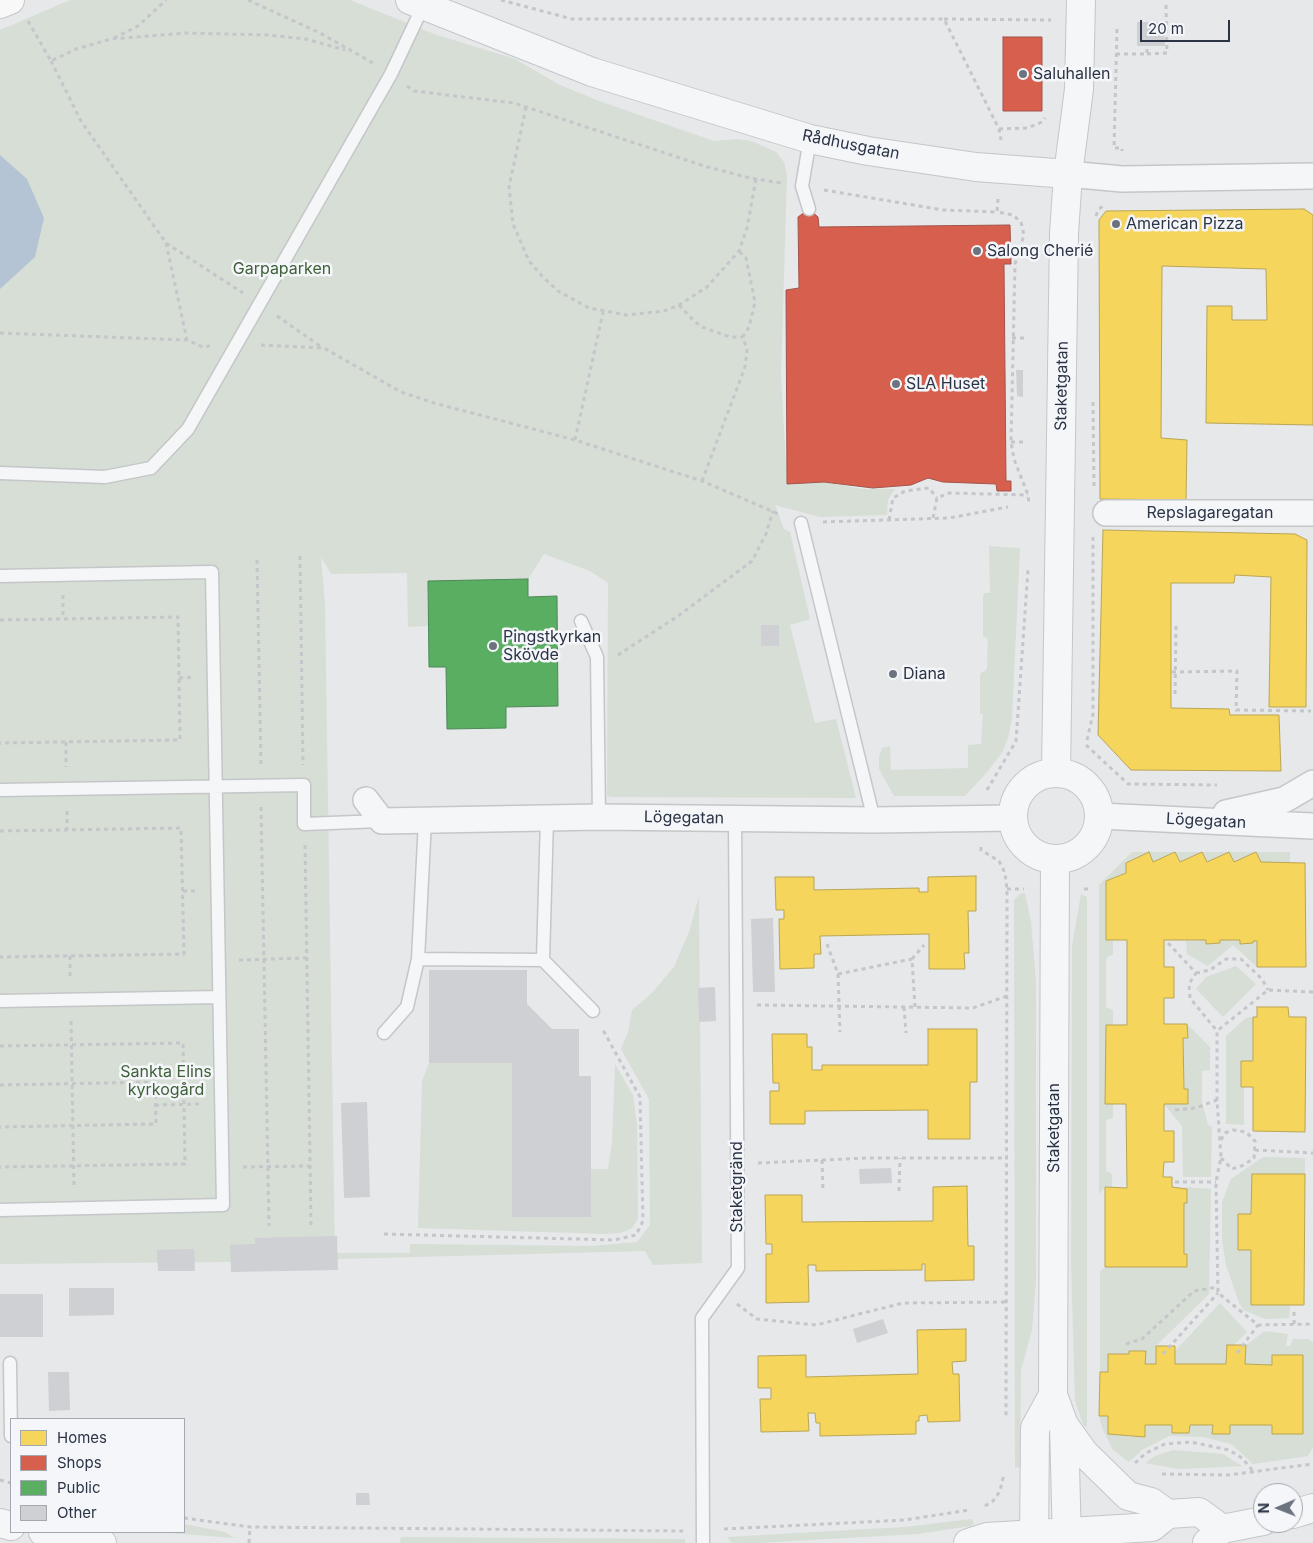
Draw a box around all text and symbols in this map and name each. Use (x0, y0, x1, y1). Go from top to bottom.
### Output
scale bar (1143, 10, 1233, 42)
text: 20 m (1148, 19, 1184, 38)
place label: Saluhallen (1033, 64, 1111, 84)
marker: Saluhallen (1017, 68, 1029, 80)
street label: Rådhusgatan (801, 126, 901, 164)
place label: American Pizza (1126, 214, 1244, 234)
marker: American Pizza (1110, 218, 1122, 230)
place label: Salong Cherié (987, 241, 1093, 261)
marker: Salong Cherié (971, 245, 983, 257)
park label: Garpaparken (233, 259, 331, 279)
street label: Staketgatan (1052, 341, 1072, 431)
place label: SLA Huset (906, 374, 985, 394)
marker: SLA Huset (890, 378, 902, 390)
street label: Repslagaregatan (1147, 503, 1273, 523)
place label: Pingstkyrkan Skövde (503, 627, 601, 665)
marker: Pingstkyrkan Skövde (487, 640, 499, 652)
place label: Diana (903, 664, 946, 684)
marker: Diana (887, 668, 899, 680)
street label: Lögegatan (644, 808, 724, 828)
street label: Lögegatan (1165, 809, 1247, 833)
park label: Sankta Elins kyrkogård (120, 1062, 212, 1100)
street label: Staketgatan (1044, 1083, 1064, 1173)
street label: Staketgränd (727, 1141, 747, 1233)
legend (10, 1418, 185, 1533)
text: Homes (57, 1428, 107, 1447)
text: Shops (57, 1453, 102, 1472)
text: Public (57, 1478, 100, 1497)
north arrow (1253, 1483, 1303, 1533)
text: Other (57, 1503, 97, 1522)
text: N (1255, 1503, 1272, 1514)

